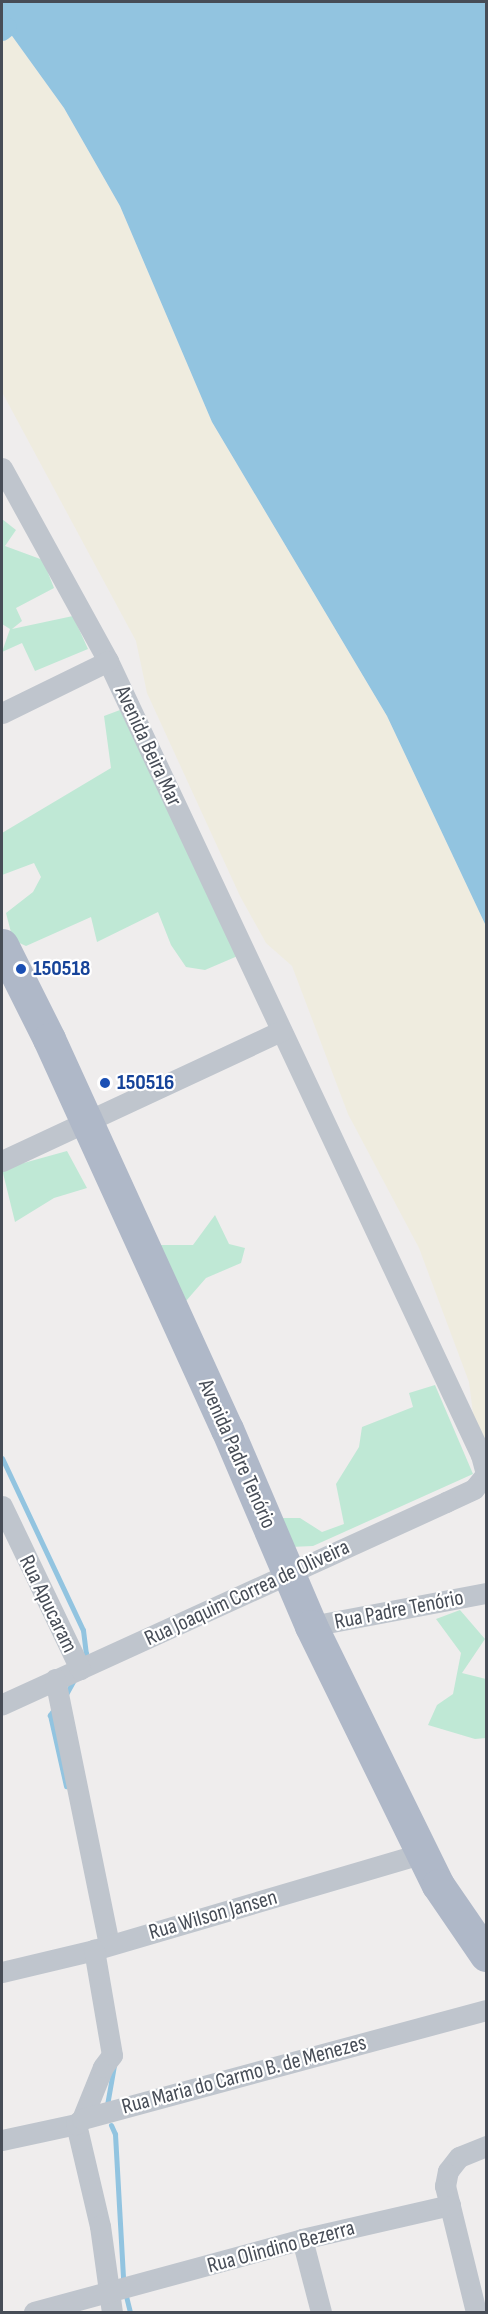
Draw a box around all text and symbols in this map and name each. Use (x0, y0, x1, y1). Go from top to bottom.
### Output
street label: Avenida Beira Mar (109, 682, 187, 810)
place label: 150518 (33, 956, 90, 982)
marker: 150518 (14, 962, 28, 976)
place label: 150516 (117, 1070, 174, 1096)
marker: 150516 (98, 1076, 112, 1090)
street label: Avenida Padre Tenório (192, 1375, 282, 1533)
street label: Rua Joaquim Correa de Oliveira (140, 1534, 354, 1652)
street label: Rua Apucaram (13, 1551, 83, 1657)
street label: Rua Padre Tenório (332, 1585, 466, 1635)
street label: Rua Wilson Jansen (146, 1884, 280, 1946)
street label: Rua Maria do Carmo B. de Menezes (119, 2030, 369, 2120)
street label: Rua Olindino Bezerra (204, 2215, 358, 2279)

